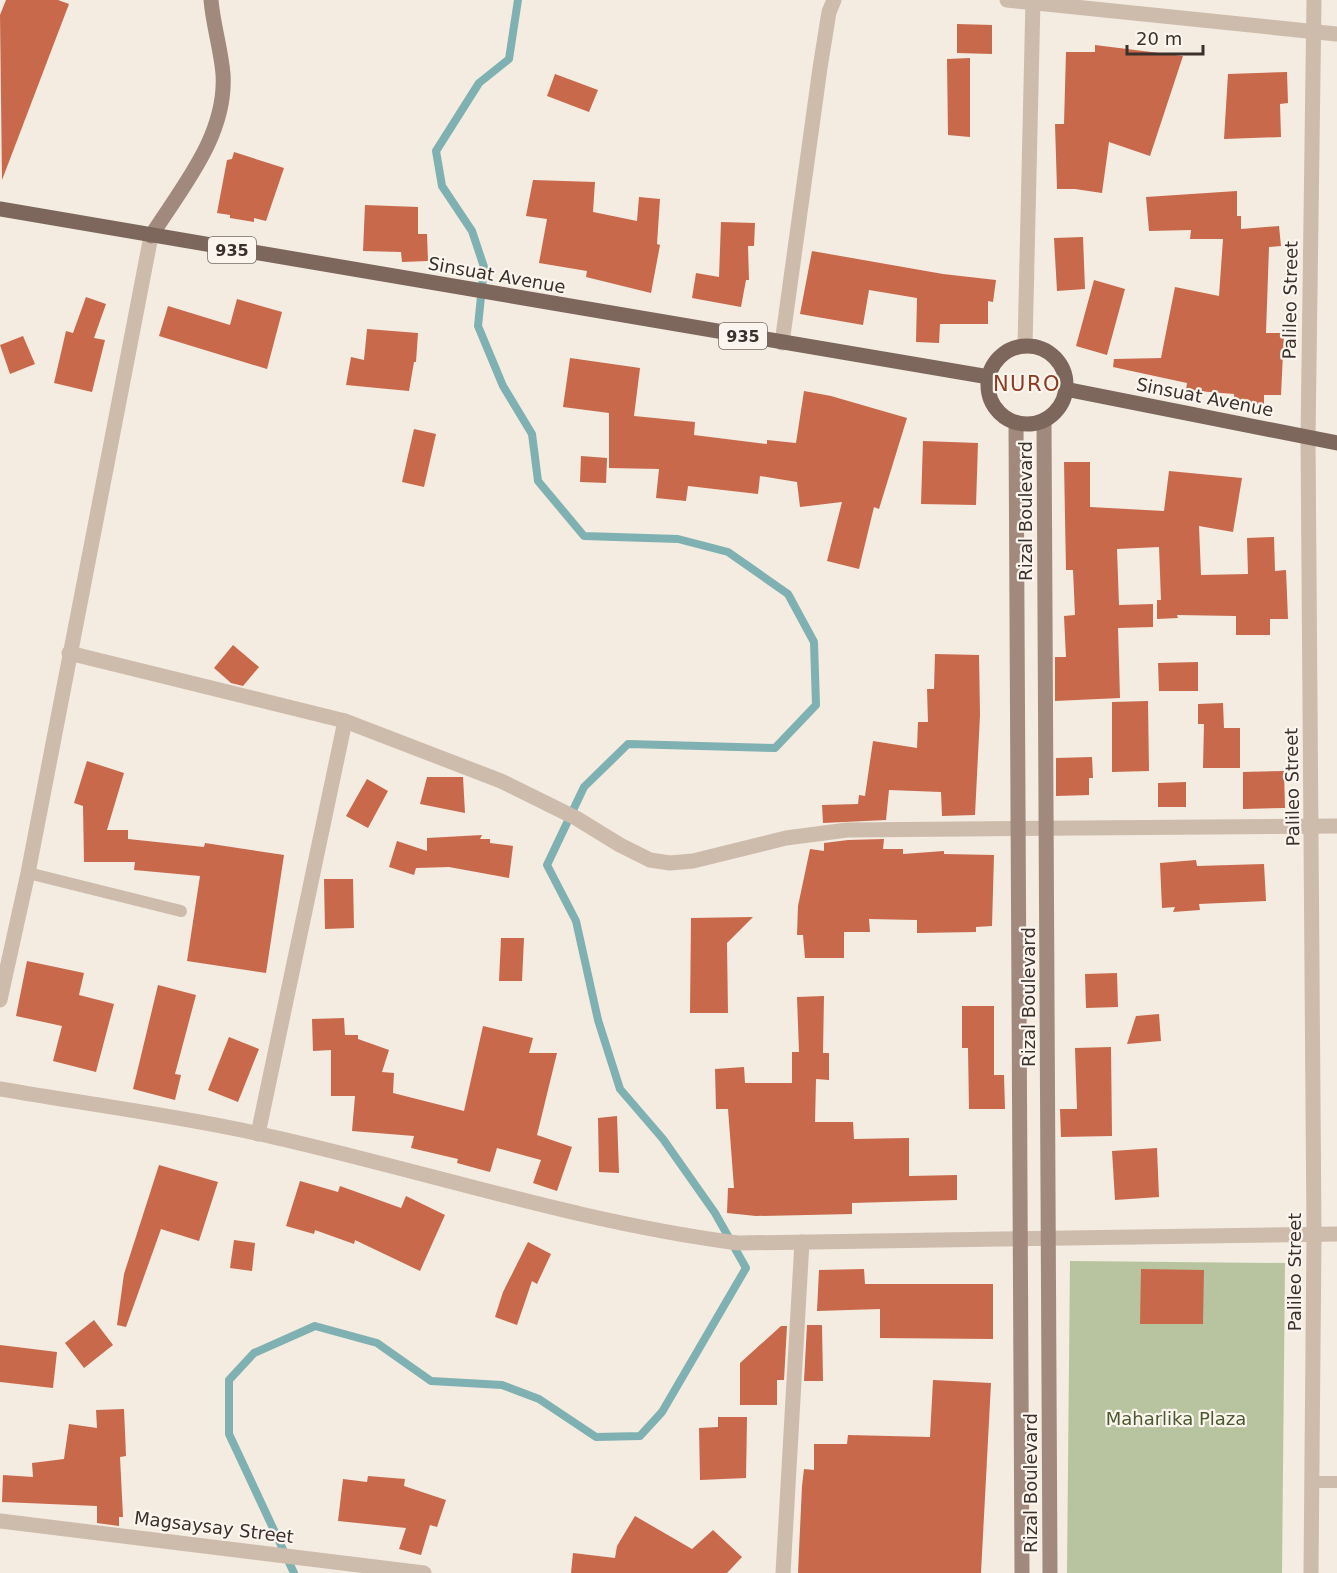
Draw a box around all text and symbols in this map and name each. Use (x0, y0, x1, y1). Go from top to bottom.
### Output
scale bar (1127, 18, 1204, 56)
text: 20 m (1136, 28, 1182, 49)
road number: 935 (208, 237, 256, 263)
street label: Palileo Street (1278, 241, 1302, 359)
street label: Sinsuat Avenue (427, 253, 567, 297)
road number: 935 (719, 323, 767, 349)
district label: NURO (993, 372, 1061, 396)
street label: Sinsuat Avenue (1135, 373, 1275, 421)
street label: Rizal Boulevard (1015, 441, 1036, 581)
street label: Palileo Street (1280, 728, 1304, 846)
street label: Rizal Boulevard (1018, 927, 1039, 1067)
street label: Palileo Street (1284, 1213, 1305, 1331)
park label: Maharlika Plaza (1106, 1408, 1246, 1429)
street label: Rizal Boulevard (1020, 1413, 1041, 1553)
street label: Magsaysay Street (133, 1507, 295, 1547)

